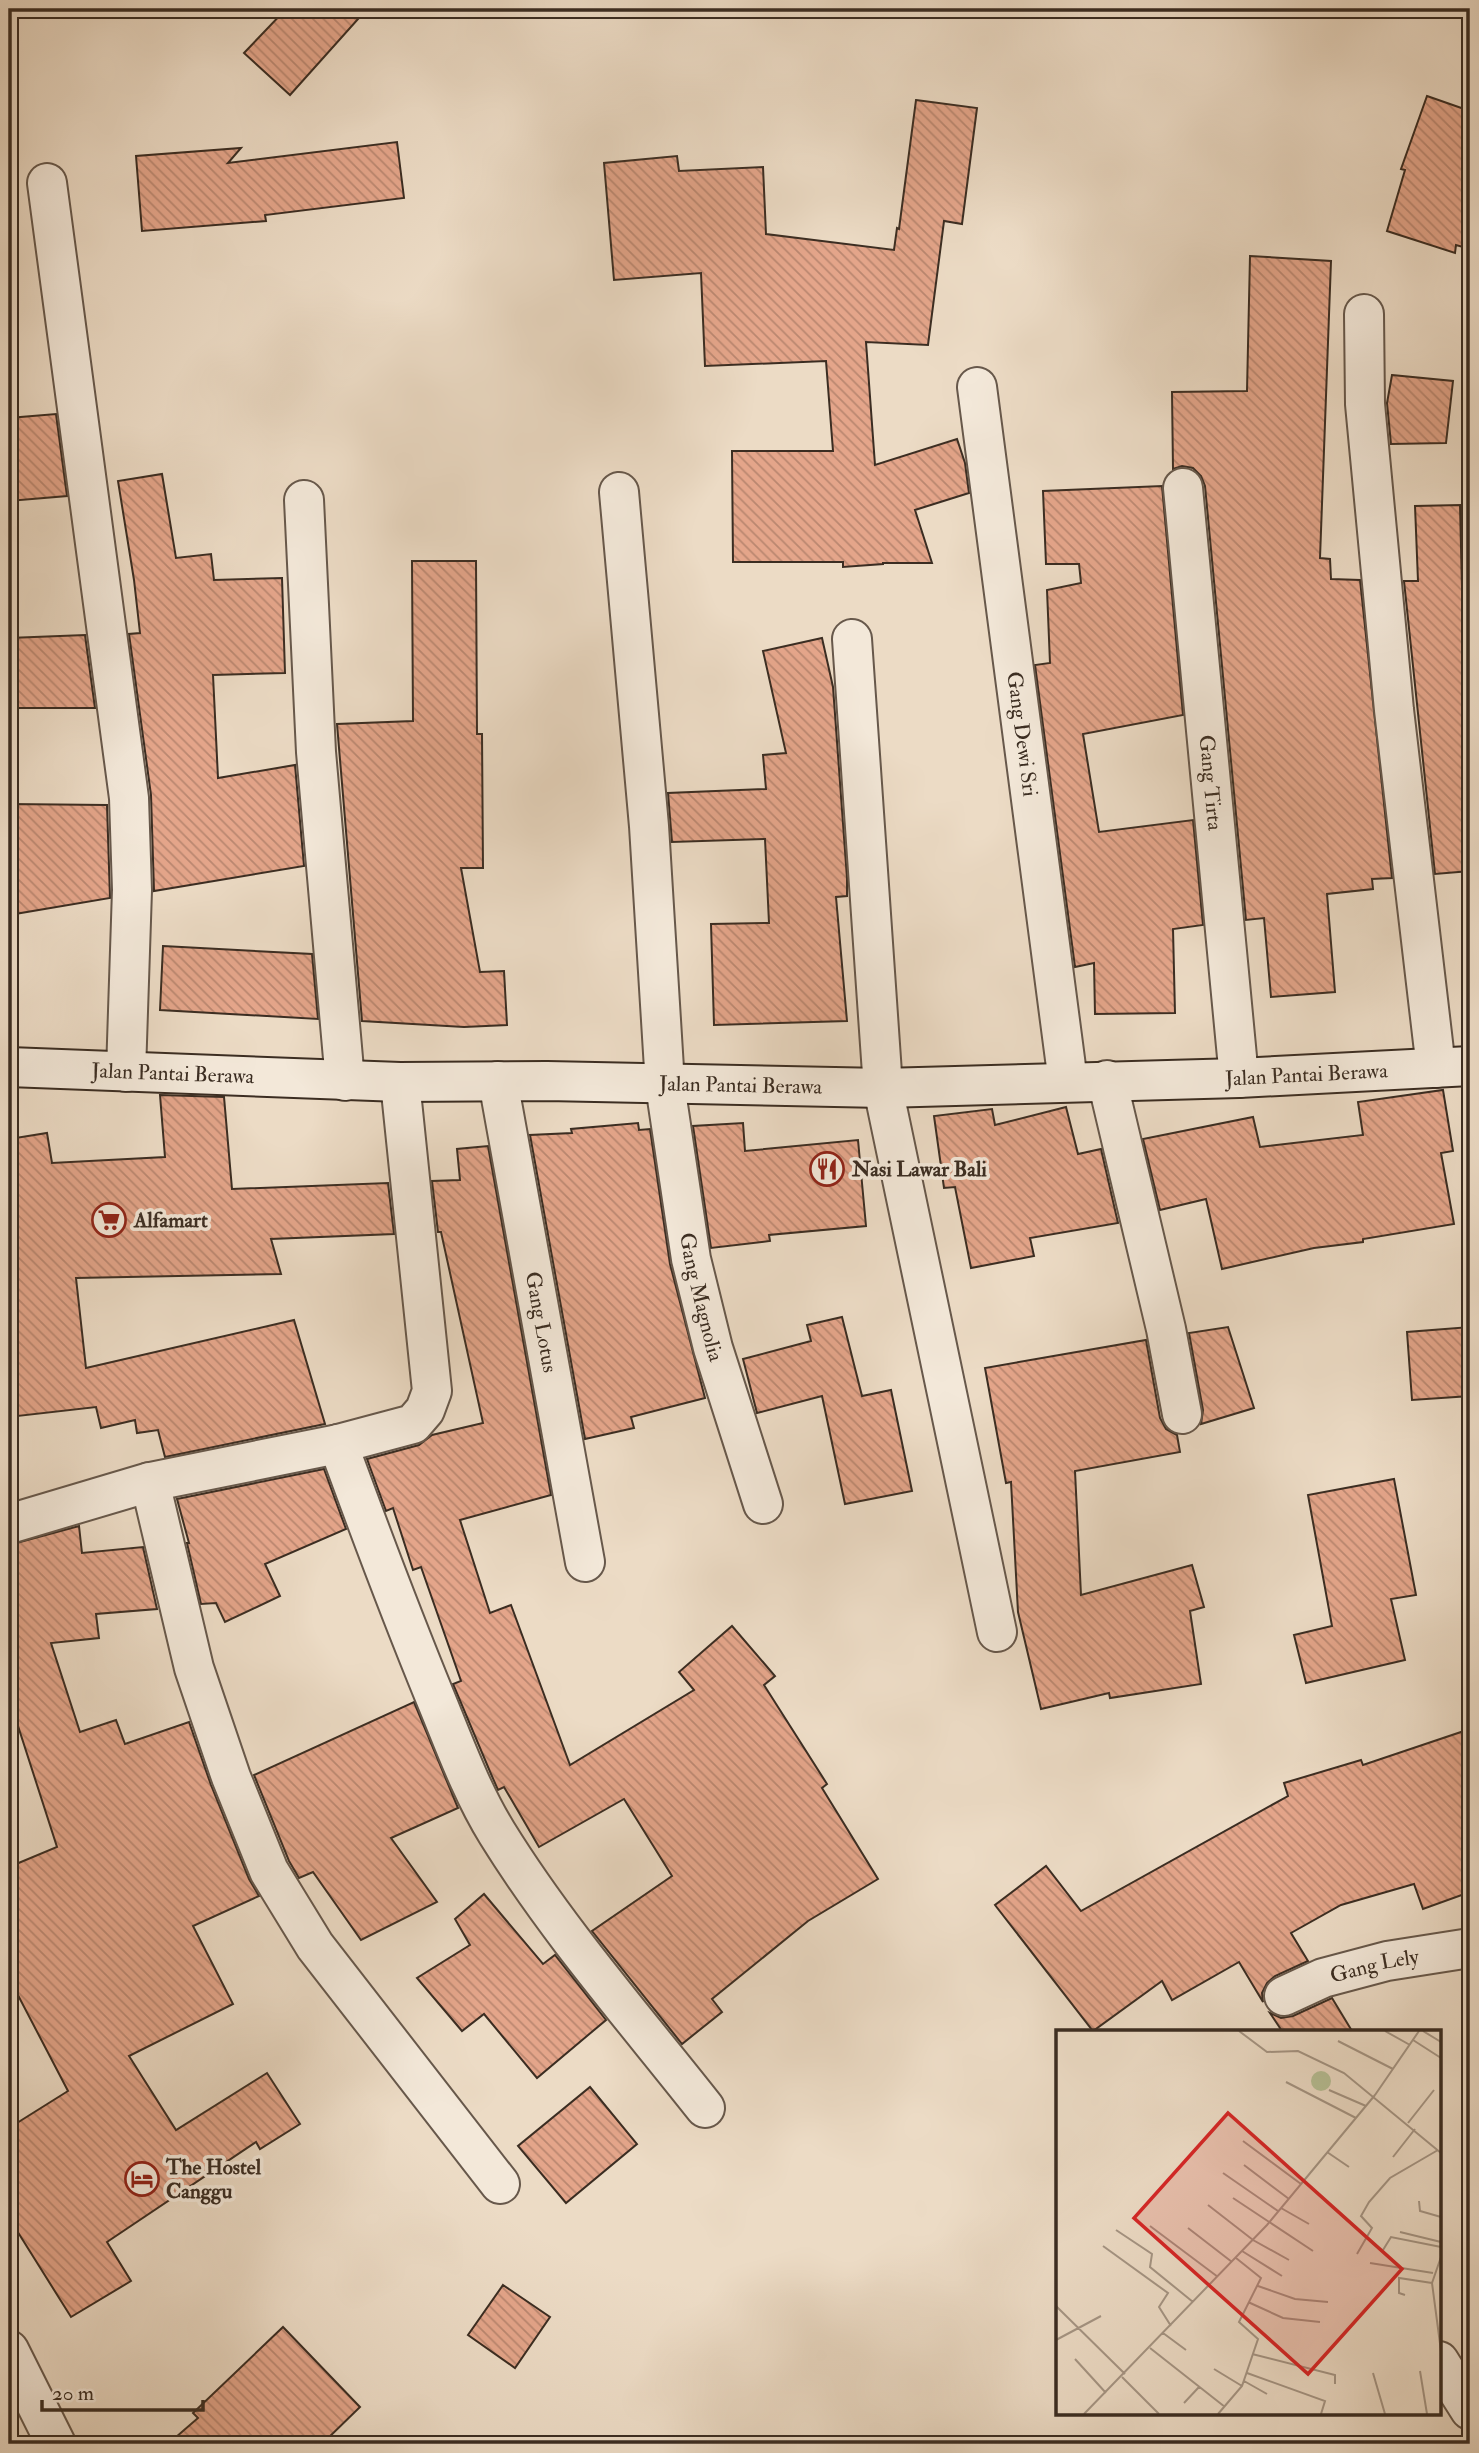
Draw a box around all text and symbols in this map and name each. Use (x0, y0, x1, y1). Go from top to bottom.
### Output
street label: Gang Dewi Sri (1000, 670, 1044, 799)
street label: Gang Tirta (1192, 734, 1228, 832)
street label: Jalan Pantai Berawa (90, 1057, 255, 1090)
street label: Jalan Pantai Berawa (1224, 1057, 1389, 1092)
street label: Jalan Pantai Berawa (658, 1070, 823, 1101)
restaurant icon: Nasi Lawar Bali (808, 1150, 846, 1188)
place label: Nasi Lawar Bali (851, 1156, 987, 1183)
supermarket icon: Alfamart (90, 1201, 128, 1239)
place label: Alfamart (133, 1207, 208, 1234)
street label: Gang Magnolia (673, 1231, 730, 1365)
street label: Gang Lotus (519, 1269, 563, 1375)
street label: Gang Lely (1327, 1943, 1422, 1990)
inset map (1056, 2030, 1440, 2414)
place label: The Hostel Canggu (165, 2154, 262, 2205)
hotel icon: The Hostel Canggu (123, 2160, 161, 2198)
scale bar (42, 2369, 203, 2413)
text: 20 m (52, 2380, 94, 2407)

